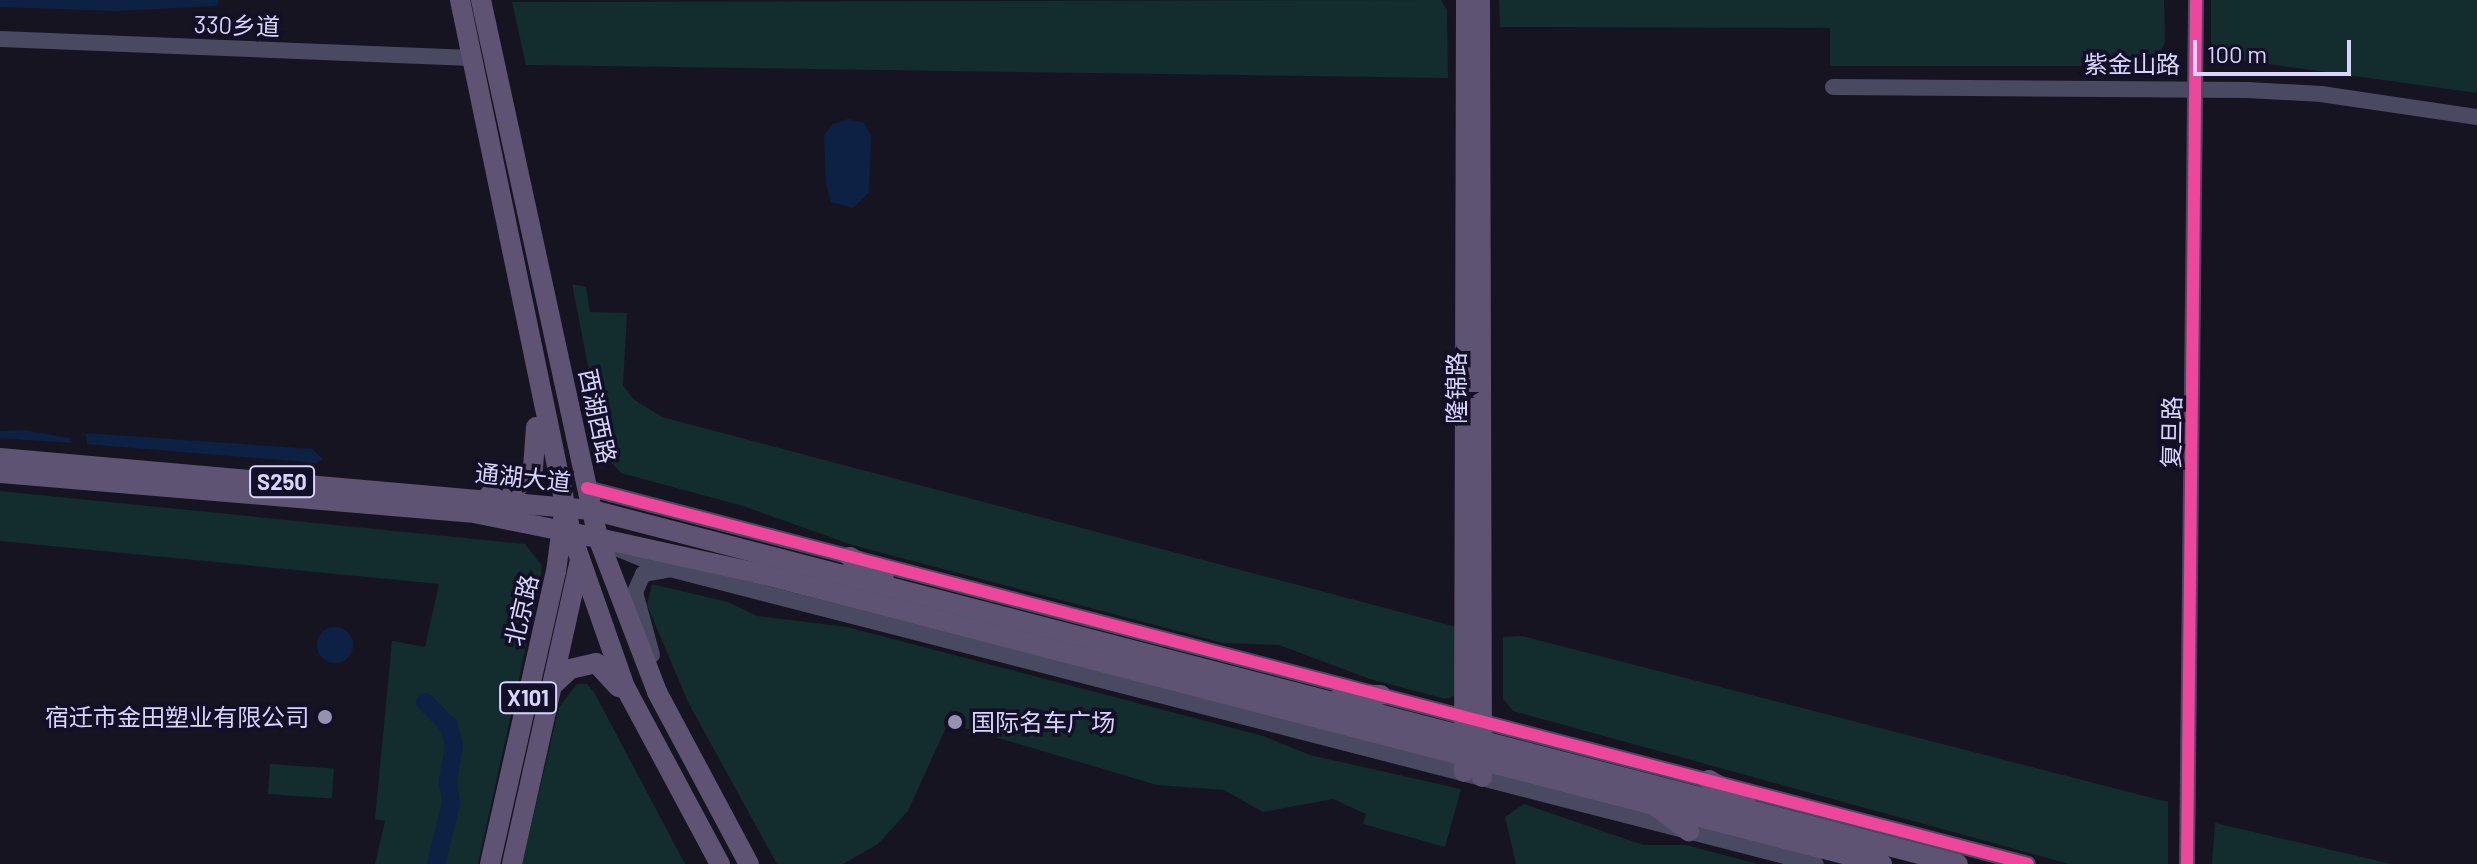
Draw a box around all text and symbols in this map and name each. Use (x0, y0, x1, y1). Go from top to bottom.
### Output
street label: 330乡道 (193, 9, 281, 41)
scale bar (2197, 24, 2355, 74)
text: 100 m (2207, 39, 2267, 68)
street label: 紫金山路 (2084, 50, 2180, 78)
street label: 隆锦路 (1442, 352, 1470, 424)
street label: 西湖西路 (574, 366, 622, 466)
street label: 复旦路 (2156, 396, 2186, 468)
street label: 通湖大道 (474, 458, 572, 496)
road number: S250 (248, 464, 316, 500)
street label: 北京路 (499, 572, 543, 648)
road number: X101 (498, 680, 558, 716)
place label: 宿迁市金田塑业有限公司 (45, 703, 309, 731)
marker: 宿迁市金田塑业有限公司 (316, 708, 334, 726)
place label: 国际名车广场 (971, 708, 1115, 736)
marker: 国际名车广场 (946, 713, 964, 731)

